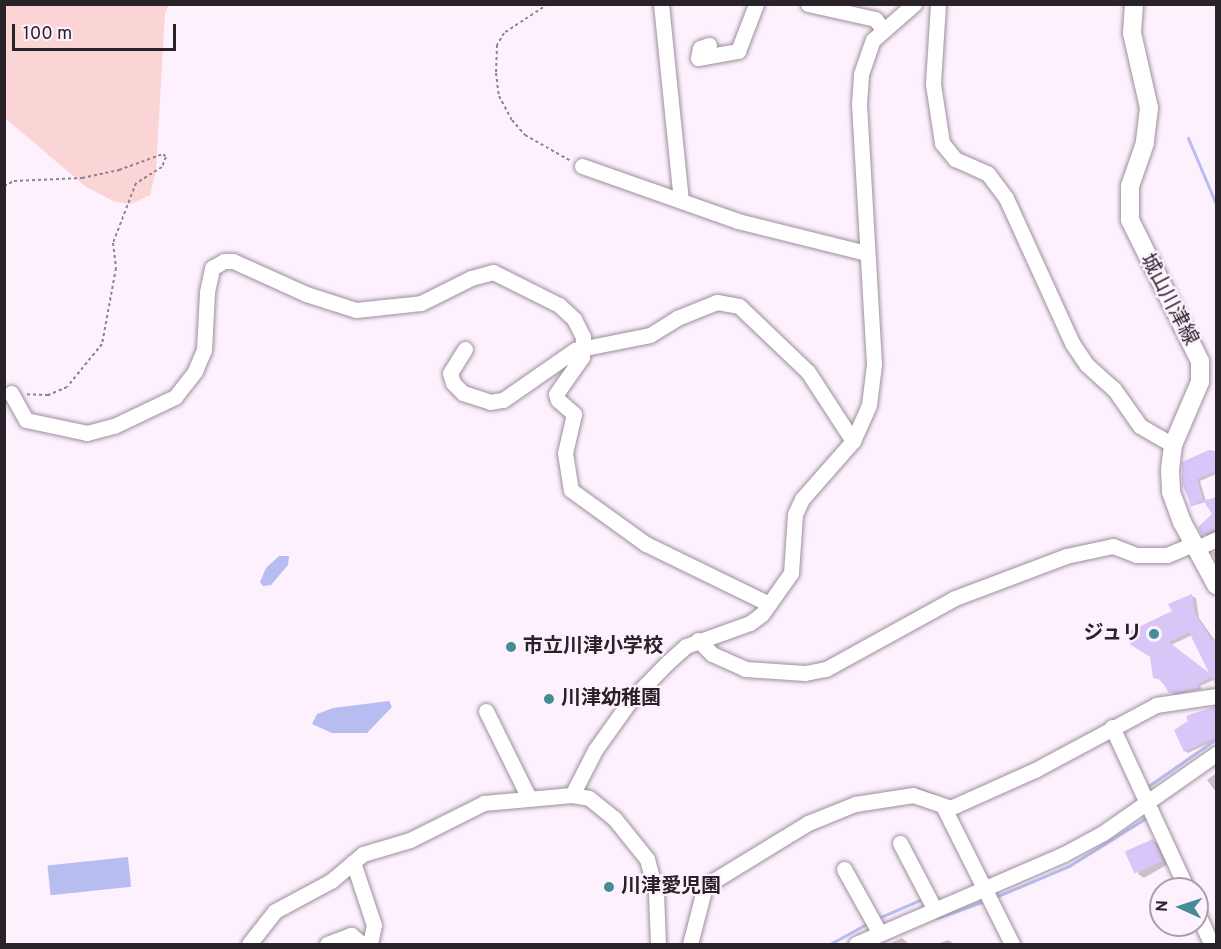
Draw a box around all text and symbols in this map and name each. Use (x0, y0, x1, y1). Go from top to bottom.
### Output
scale bar (15, 12, 178, 50)
text: 100 m (23, 23, 72, 46)
street label: 城山川津線 (1134, 250, 1202, 350)
place label: ジュリ (1082, 622, 1142, 646)
marker: ジュリ (1147, 627, 1161, 641)
place label: 市立川津小学校 (523, 635, 663, 659)
marker: 市立川津小学校 (504, 640, 518, 654)
place label: 川津幼稚園 (561, 687, 661, 711)
marker: 川津幼稚園 (542, 692, 556, 706)
place label: 川津愛児園 (621, 875, 721, 899)
north arrow (1149, 877, 1209, 937)
marker: 川津愛児園 (602, 880, 616, 894)
text: N (1153, 900, 1173, 912)

